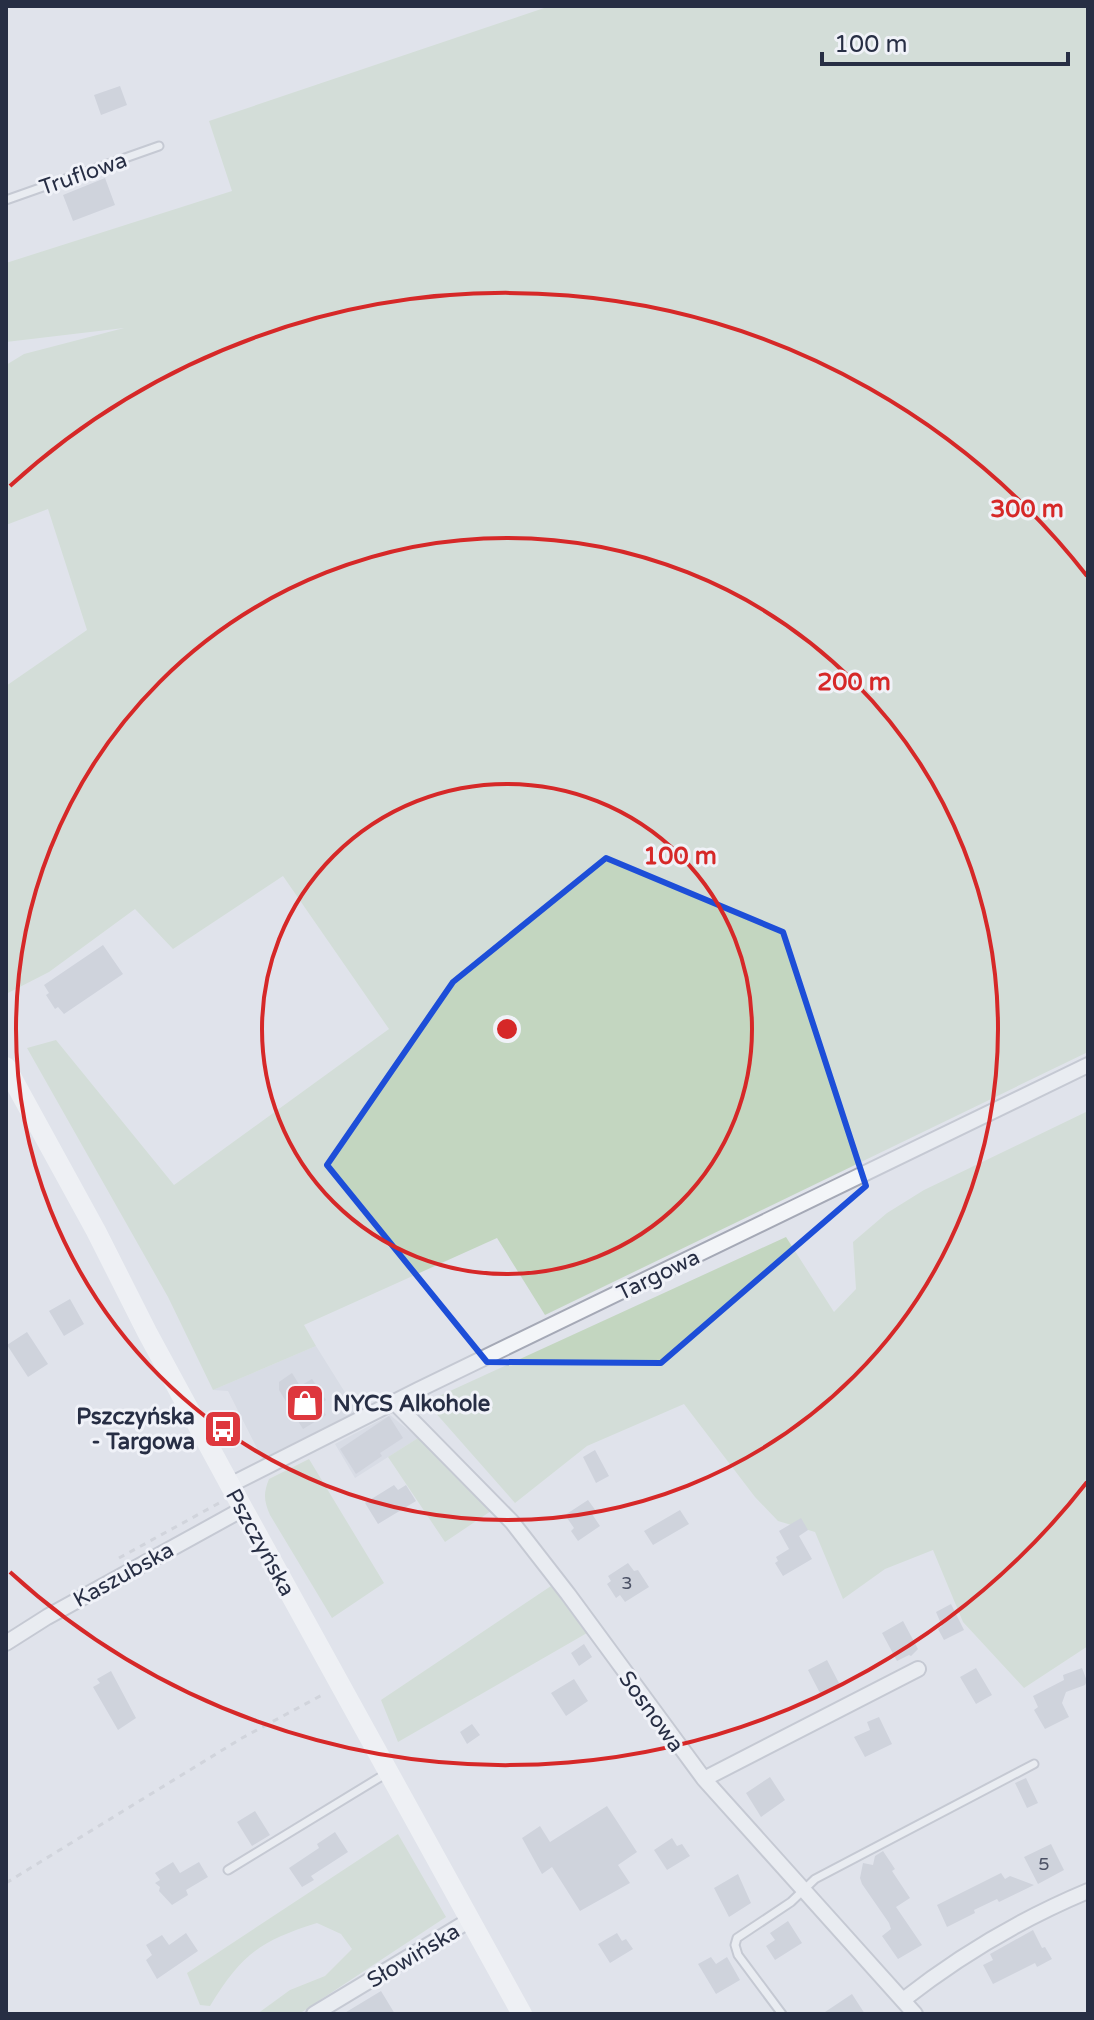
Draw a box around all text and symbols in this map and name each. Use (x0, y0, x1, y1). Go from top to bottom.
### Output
scale bar (822, 16, 1068, 66)
text: 100 m (834, 30, 908, 59)
street label: Truflowa (36, 147, 130, 201)
text: 300 m (990, 495, 1064, 524)
text: 200 m (817, 668, 891, 697)
text: 100 m (643, 842, 717, 871)
centre of rings (493, 1015, 521, 1043)
street label: Targowa (613, 1244, 704, 1306)
shop icon: NYCS Alkohole (284, 1382, 326, 1424)
place label: NYCS Alkohole (333, 1391, 490, 1417)
place label: Pszczyńska - Targowa (76, 1404, 195, 1455)
bus stop icon: Pszczyńska - Targowa (202, 1408, 244, 1450)
street label: Pszczyńska (220, 1484, 300, 1601)
street label: Kaszubska (69, 1537, 178, 1613)
house number: 3 (621, 1572, 633, 1594)
street label: Sosnowa (613, 1666, 689, 1757)
house number: 5 (1038, 1853, 1050, 1875)
street label: Słowińska (362, 1918, 465, 1994)

